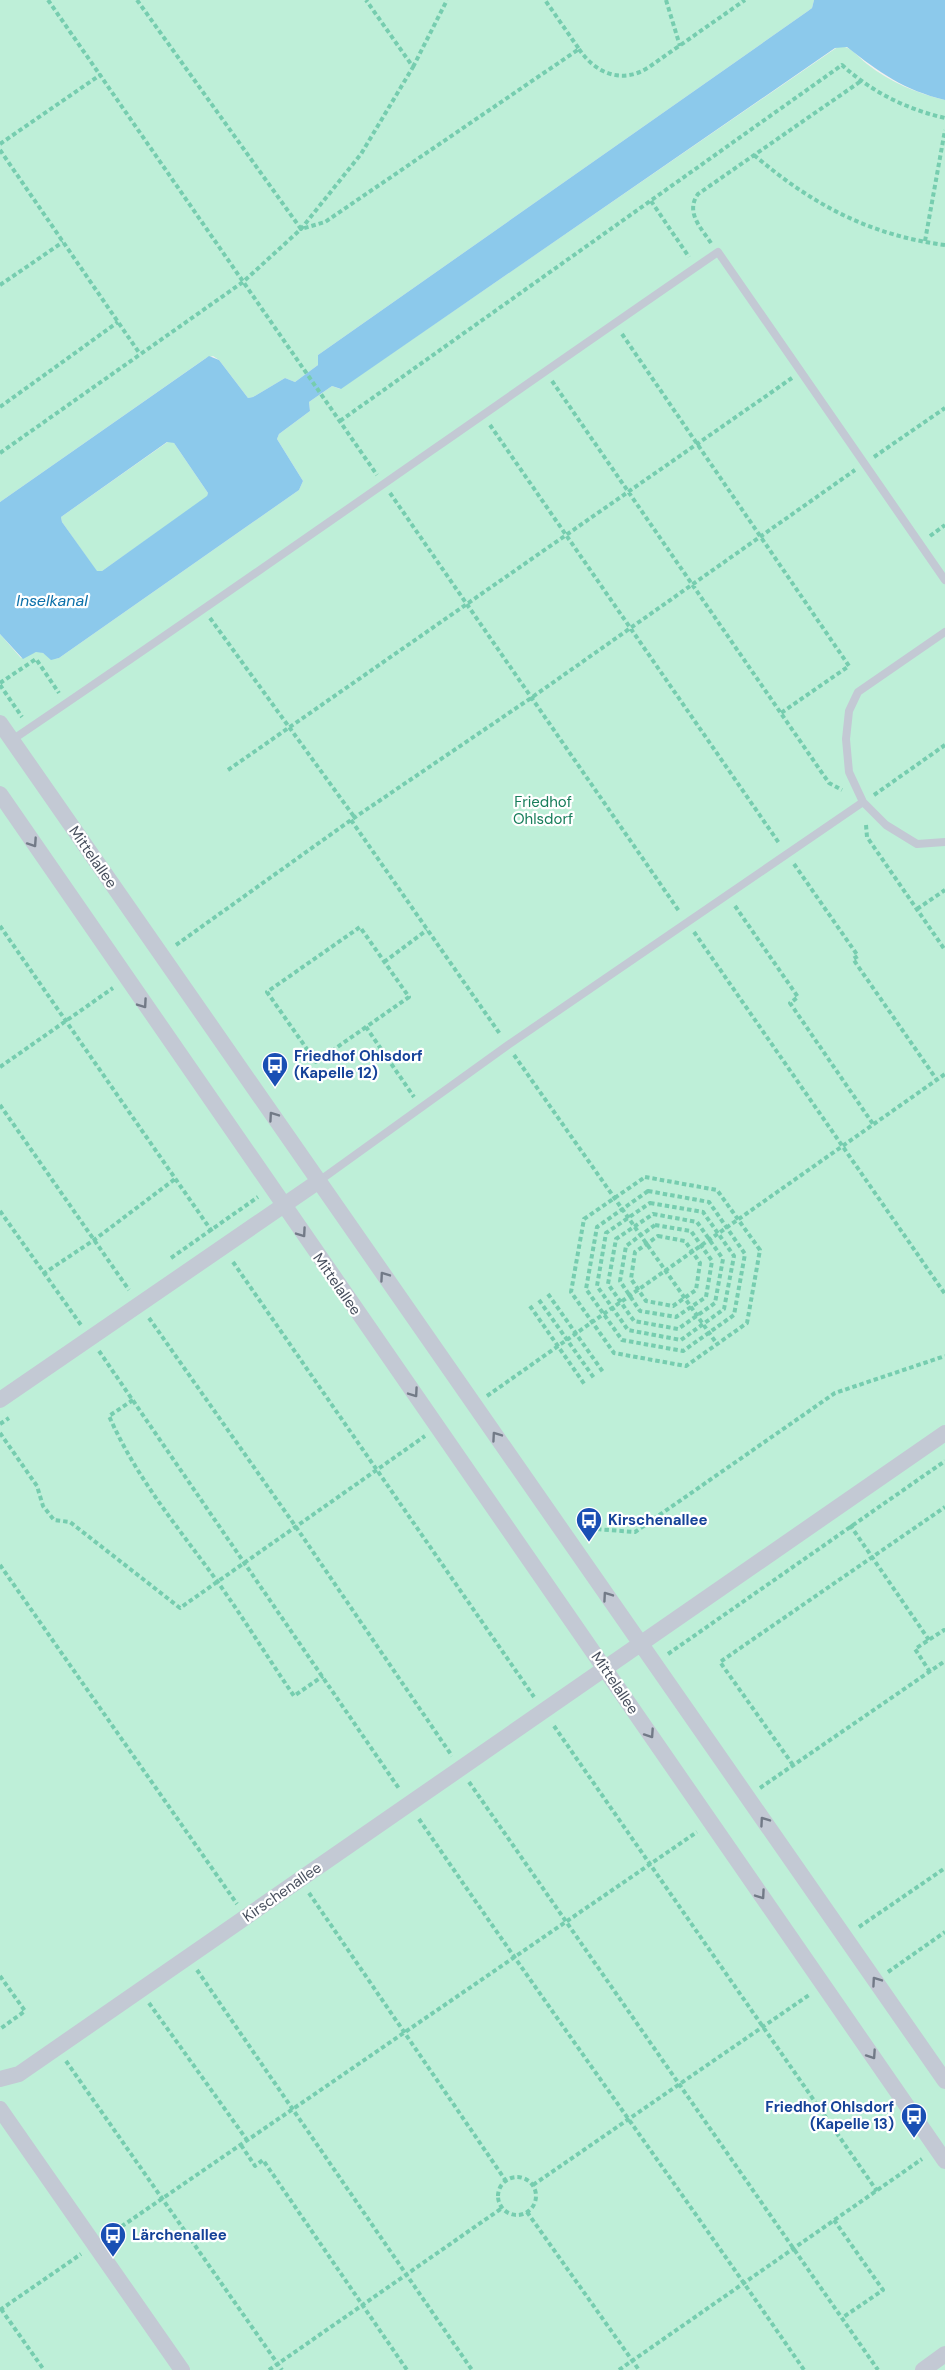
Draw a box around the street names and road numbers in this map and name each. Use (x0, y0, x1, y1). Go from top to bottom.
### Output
street label: Mittelallee (64, 822, 122, 892)
street label: Mittelallee (308, 1249, 366, 1319)
street label: Mittelallee (587, 1648, 643, 1718)
street label: Kirschenallee (239, 1858, 325, 1926)

